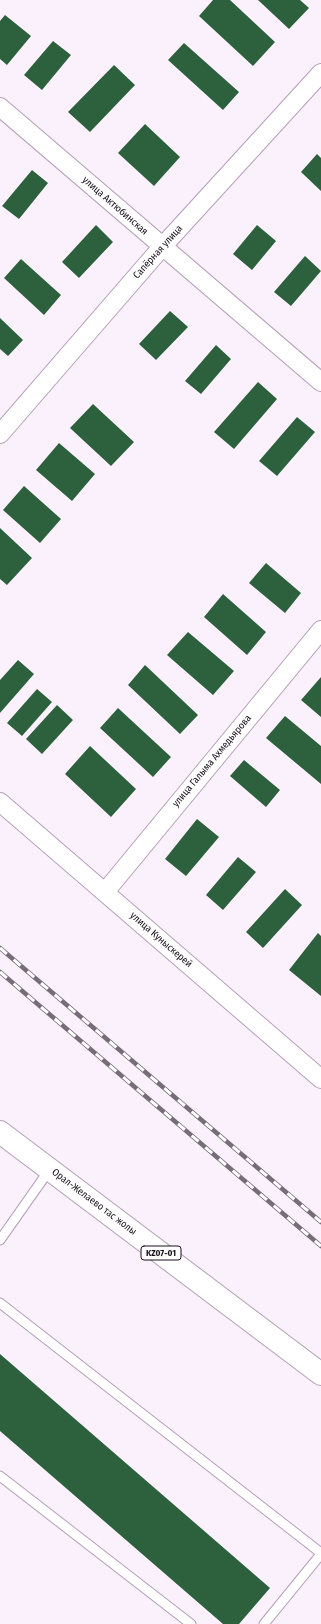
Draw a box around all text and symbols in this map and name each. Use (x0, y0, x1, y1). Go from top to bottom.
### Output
street label: улица Актюбинская (80, 174, 150, 238)
street label: Сапёрная улица (131, 223, 185, 281)
street label: улица Галыма Ахмедьярова (170, 712, 254, 810)
street label: улица Куныскерей (127, 910, 195, 970)
street label: Орал-Желаево тас жолы (49, 1166, 139, 1238)
road number: KZ07-01 (141, 1246, 181, 1260)

